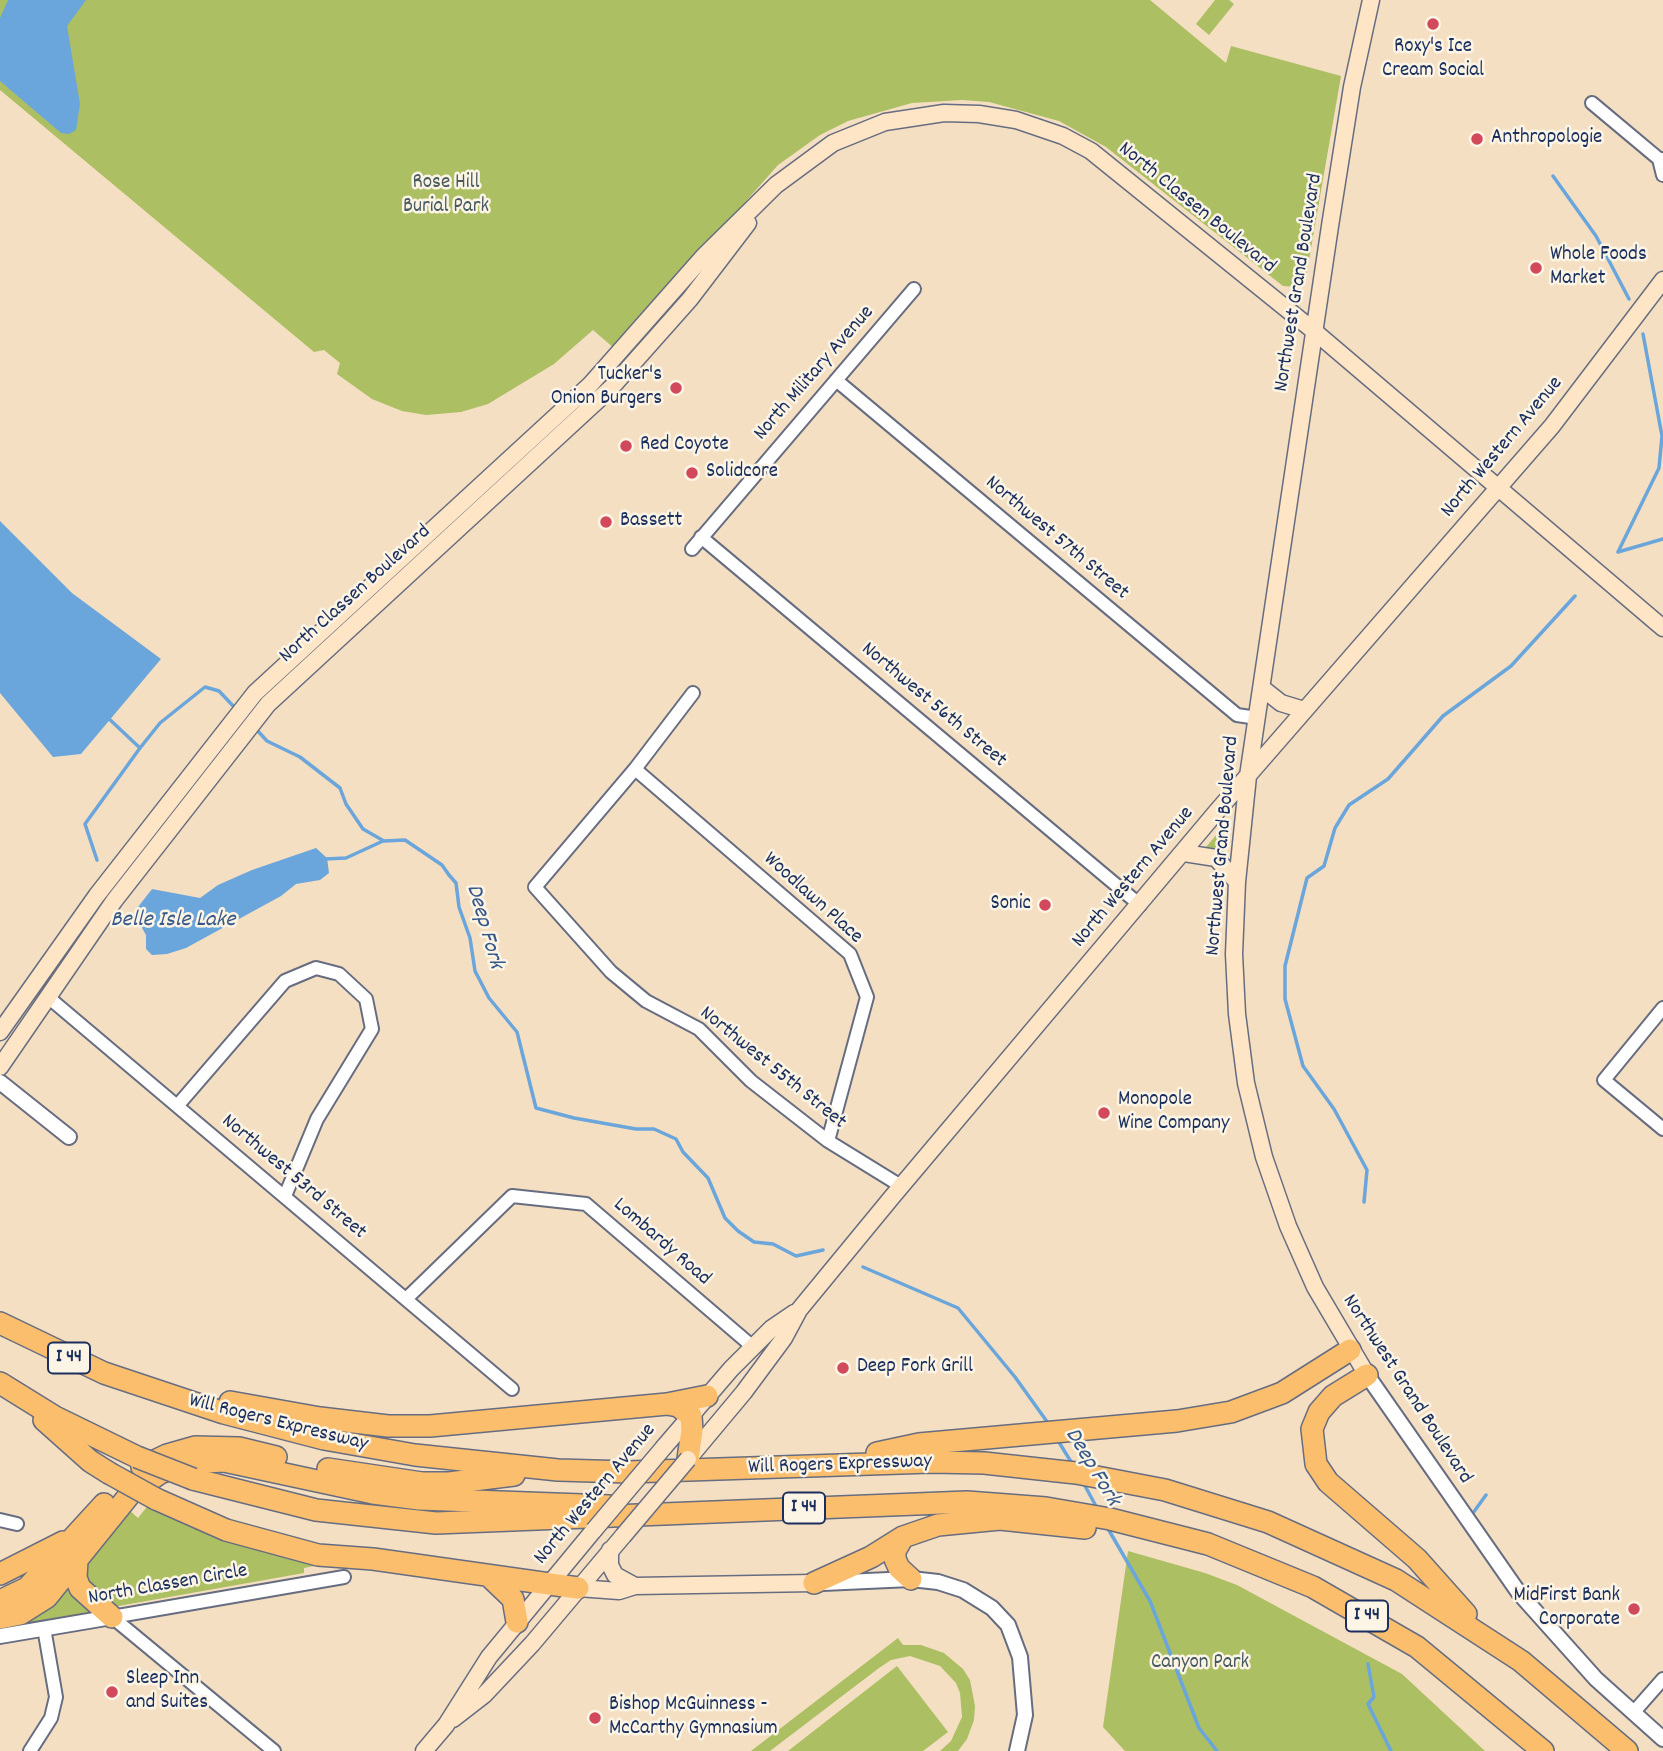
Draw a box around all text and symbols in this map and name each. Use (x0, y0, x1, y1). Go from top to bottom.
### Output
marker: Roxy's Ice Cream Social (1425, 16, 1441, 32)
place label: Roxy's Ice Cream Social (1382, 35, 1484, 85)
place label: Anthropologie (1491, 126, 1602, 152)
marker: Anthropologie (1469, 131, 1485, 147)
street label: North Classen Boulevard (1112, 138, 1280, 280)
park label: Rose Hill Burial Park (403, 171, 489, 221)
street label: Northwest Grand Boulevard (1270, 172, 1330, 394)
place label: Whole Foods Market (1550, 243, 1647, 293)
marker: Whole Foods Market (1528, 260, 1544, 276)
street label: North Military Avenue (749, 301, 881, 447)
place label: Tucker's Onion Burgers (551, 363, 662, 413)
street label: North Western Avenue (1437, 372, 1569, 524)
marker: Tucker's Onion Burgers (668, 380, 684, 396)
place label: Red Coyote (640, 433, 729, 459)
marker: Red Coyote (618, 438, 634, 454)
place label: Solidcore (706, 460, 778, 486)
marker: Solidcore (684, 465, 700, 481)
street label: Northwest 57th Street (979, 471, 1133, 607)
place label: Bassett (620, 509, 682, 535)
marker: Bassett (598, 514, 614, 530)
street label: North Classen Boulevard (275, 520, 437, 670)
street label: Northwest 56th Street (855, 638, 1011, 774)
street label: Northwest Grand Boulevard (1202, 735, 1246, 957)
street label: North Western Avenue (1068, 802, 1200, 954)
street label: Woodlawn Place (757, 848, 867, 950)
water label: Deep Fork (458, 882, 508, 972)
place label: Sonic (990, 892, 1031, 918)
marker: Sonic (1037, 897, 1053, 913)
water label: Belle Isle Lake (111, 908, 235, 936)
street label: Northwest 55th Street (693, 1002, 851, 1136)
place label: Monopole Wine Company (1118, 1088, 1230, 1138)
marker: Monopole Wine Company (1096, 1105, 1112, 1121)
street label: Northwest 53rd Street (215, 1110, 371, 1246)
street label: Lombardy Road (607, 1194, 715, 1292)
street label: Northwest Grand Boulevard (1335, 1291, 1477, 1489)
road number: I 44 (48, 1342, 90, 1374)
place label: Deep Fork Grill (857, 1355, 973, 1381)
marker: Deep Fork Grill (835, 1360, 851, 1376)
street label: Will Rogers Expressway (186, 1390, 370, 1458)
street label: North Western Avenue (530, 1419, 662, 1571)
water label: Deep Fork (1057, 1424, 1125, 1512)
street label: Will Rogers Expressway (748, 1450, 932, 1482)
road number: I 44 (783, 1492, 825, 1524)
street label: North Classen Circle (87, 1560, 249, 1612)
place label: MidFirst Bank Corporate (1513, 1584, 1620, 1634)
road number: I 44 (1346, 1600, 1388, 1632)
marker: MidFirst Bank Corporate (1626, 1601, 1642, 1617)
park label: Canyon Park (1151, 1651, 1249, 1677)
place label: Sleep Inn and Suites (126, 1667, 208, 1717)
marker: Sleep Inn and Suites (104, 1684, 120, 1700)
place label: Bishop McGuinness - McCarthy Gymnasium (609, 1693, 778, 1743)
marker: Bishop McGuinness - McCarthy Gymnasium (587, 1710, 603, 1726)

